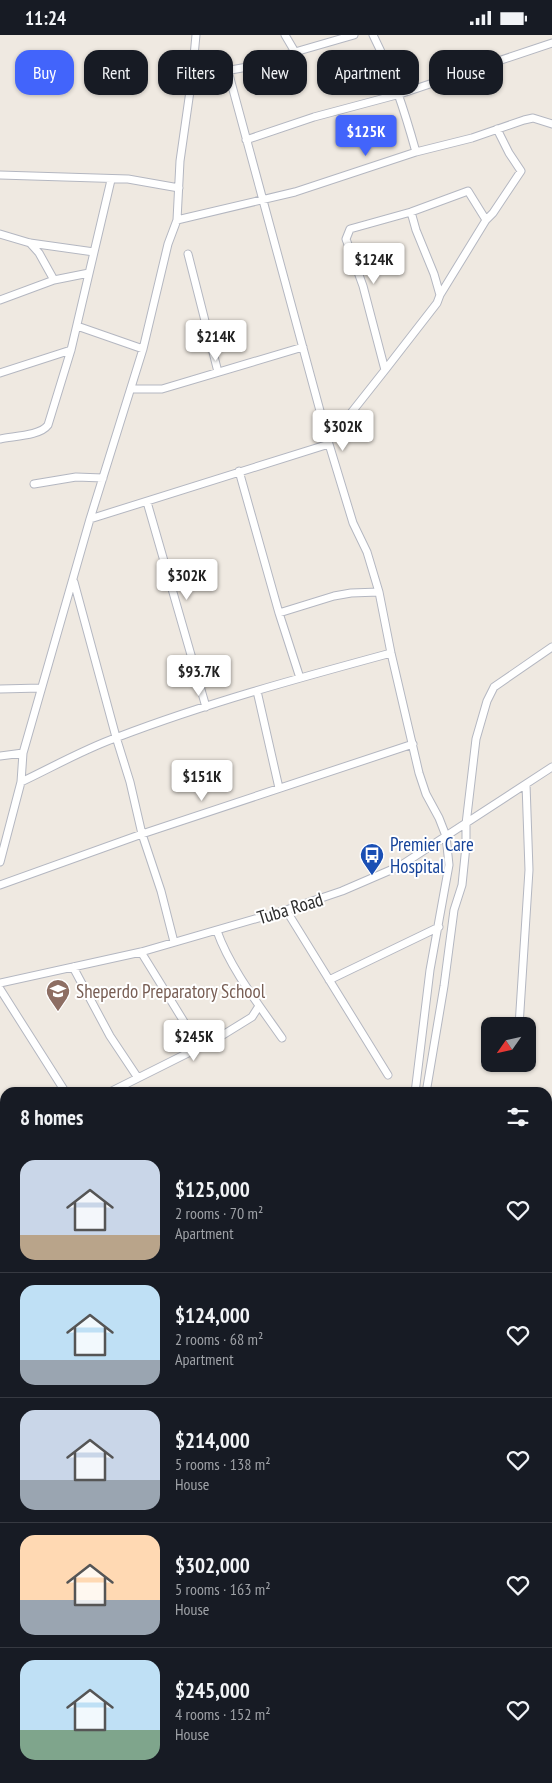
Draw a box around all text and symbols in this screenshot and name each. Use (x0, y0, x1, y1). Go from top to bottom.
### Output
text: 11:24 (25, 6, 66, 30)
chip: Buy (15, 50, 74, 95)
chip: Rent (84, 50, 148, 95)
chip: Filters (158, 50, 233, 95)
chip: New (243, 50, 307, 95)
chip: Apartment (317, 50, 419, 95)
chip: House (429, 50, 503, 95)
pin: $125K (331, 115, 401, 157)
text: $125K (347, 121, 385, 141)
pin: $124K (339, 243, 409, 285)
text: $124K (355, 249, 393, 269)
pin: $214K (181, 319, 251, 362)
text: $214K (197, 326, 235, 346)
pin: $302K (308, 409, 378, 452)
text: $302K (324, 416, 362, 436)
pin: $302K (152, 559, 222, 601)
text: $302K (168, 565, 206, 585)
pin: $93.7K (158, 655, 240, 697)
text: $93.7K (178, 661, 220, 681)
pin: $151K (167, 759, 237, 802)
text: $151K (183, 766, 221, 786)
place label: Premier Care Hospital (390, 832, 474, 878)
bus stop icon: Premier Care Hospital (359, 842, 385, 876)
street label: Tuba Road (254, 887, 326, 929)
school or university icon: Sheperdo Preparatory School (45, 978, 71, 1012)
place label: Sheperdo Preparatory School (76, 979, 266, 1003)
north arrow (481, 1017, 536, 1073)
map controls (481, 1017, 536, 1072)
pin: $245K (159, 1019, 229, 1062)
text: $245K (175, 1026, 213, 1046)
icon: filters (504, 1103, 532, 1131)
text: 8 homes (20, 1104, 83, 1131)
text: $125,000 (175, 1176, 250, 1203)
icon: home (60, 1180, 120, 1240)
icon: heart (504, 1196, 532, 1224)
text: 2 rooms · 70 m² (175, 1203, 263, 1223)
text: Apartment (175, 1223, 234, 1243)
text: $124,000 (175, 1302, 250, 1329)
icon: home (60, 1305, 120, 1365)
icon: heart (504, 1321, 532, 1349)
text: 2 rooms · 68 m² (175, 1329, 263, 1349)
text: Apartment (175, 1349, 234, 1369)
text: $214,000 (175, 1427, 250, 1454)
icon: home (60, 1430, 120, 1490)
icon: heart (504, 1446, 532, 1474)
text: 5 rooms · 138 m² (175, 1454, 271, 1474)
text: House (175, 1474, 209, 1494)
text: $302,000 (175, 1552, 250, 1579)
icon: home (60, 1555, 120, 1615)
icon: heart (504, 1571, 532, 1599)
text: 5 rooms · 163 m² (175, 1579, 271, 1599)
text: House (175, 1599, 209, 1619)
text: $245,000 (175, 1677, 250, 1704)
icon: home (60, 1680, 120, 1740)
icon: heart (504, 1696, 532, 1724)
text: 4 rooms · 152 m² (175, 1704, 271, 1724)
text: House (175, 1724, 209, 1744)

